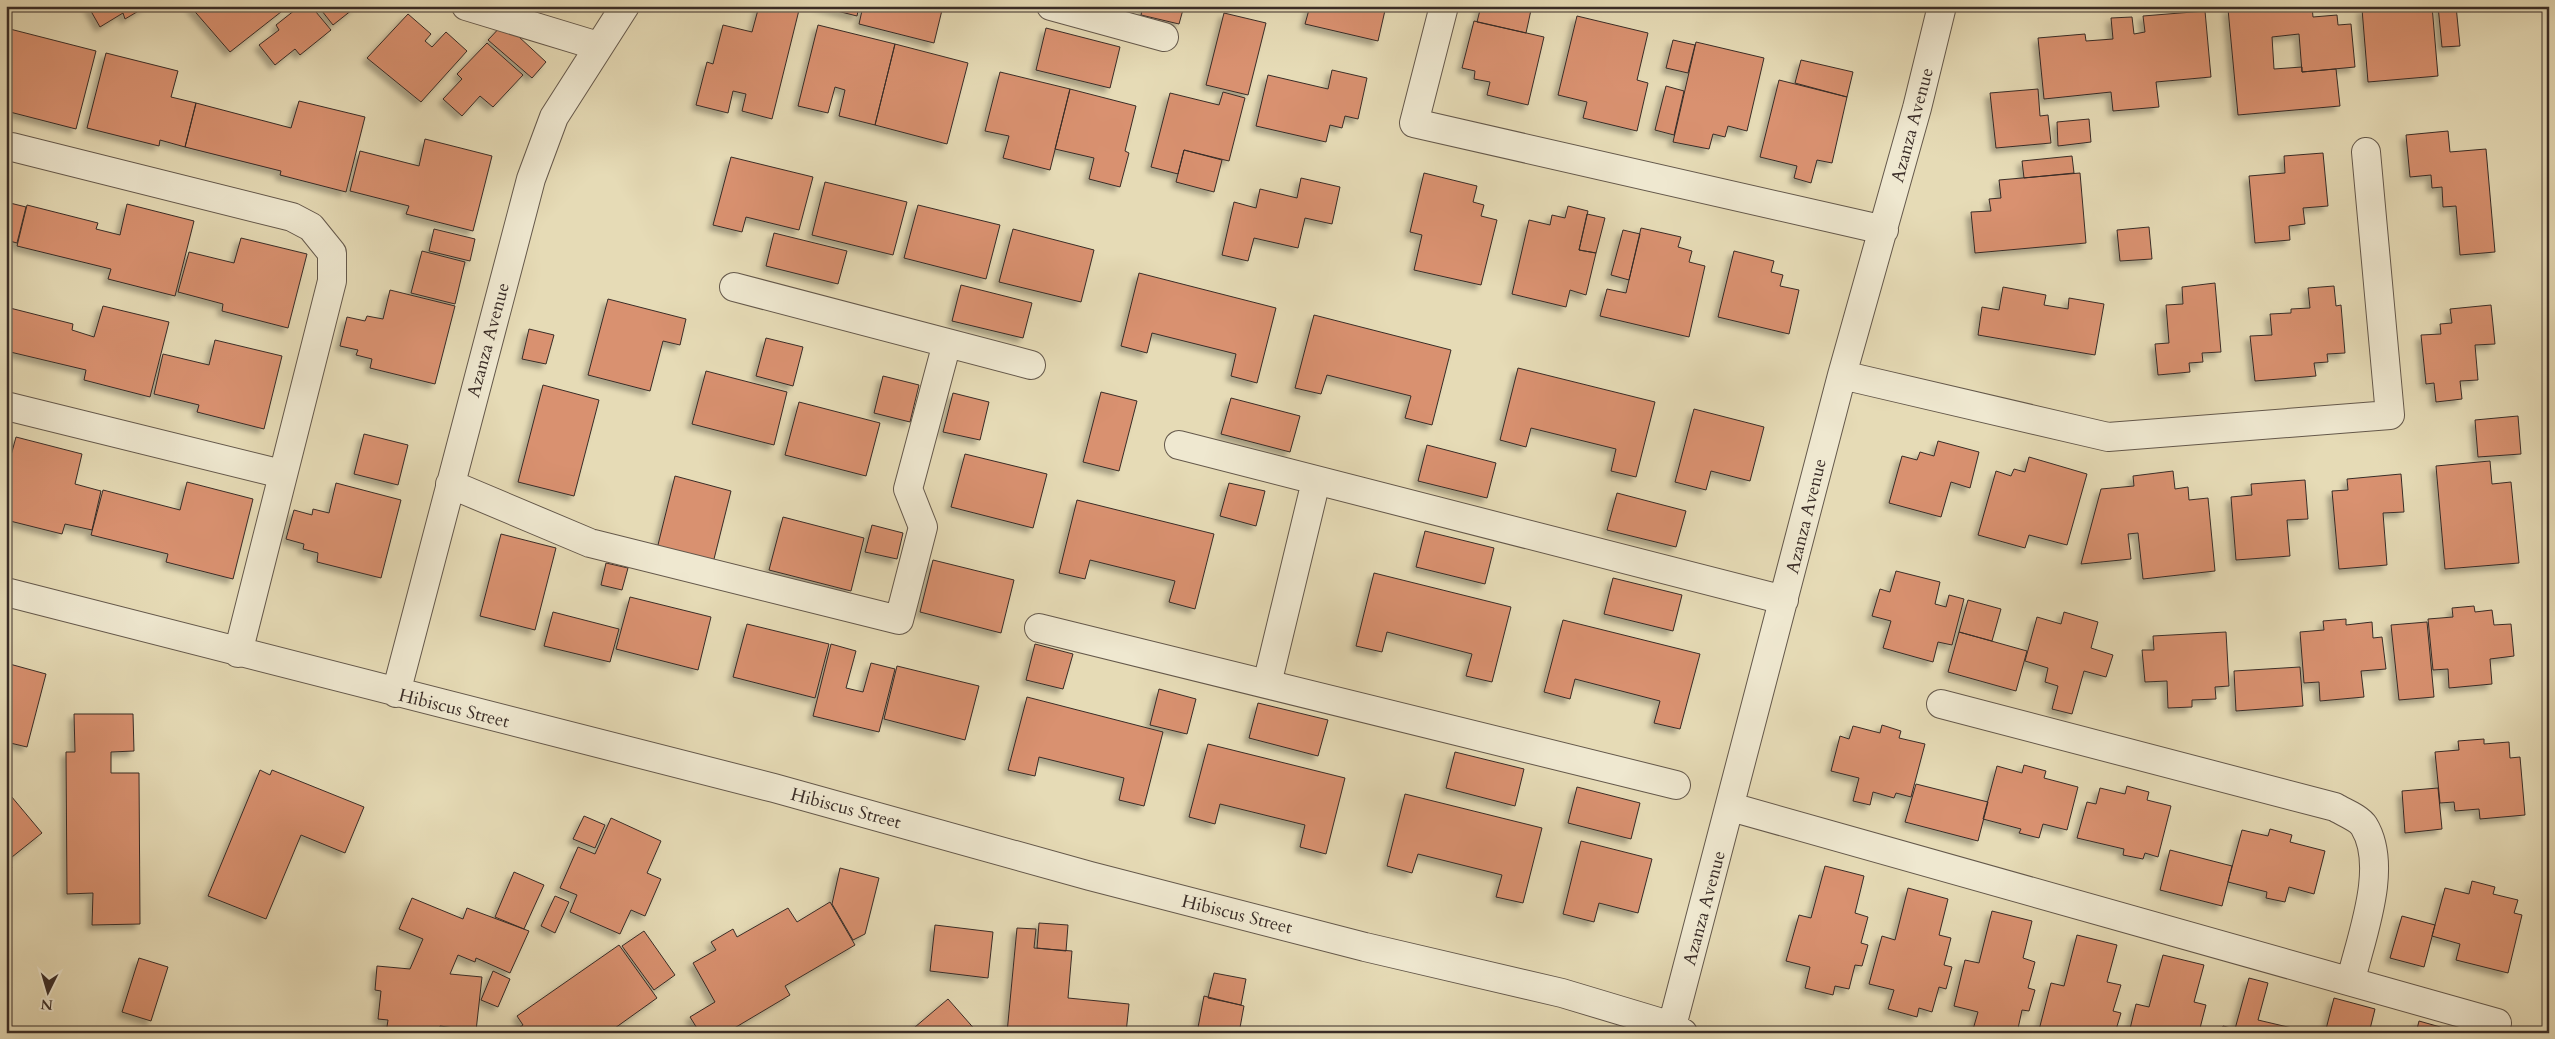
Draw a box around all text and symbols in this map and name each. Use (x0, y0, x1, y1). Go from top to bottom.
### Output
street label: Azanza Avenue (1885, 65, 1940, 185)
street label: Azanza Avenue (461, 280, 516, 400)
street label: Azanza Avenue (1780, 456, 1833, 576)
street label: Hibiscus Street (396, 683, 512, 734)
street label: Hibiscus Street (788, 782, 904, 835)
street label: Azanza Avenue (1677, 848, 1732, 968)
street label: Hibiscus Street (1179, 889, 1295, 940)
north arrow (22, 966, 72, 1016)
text: N (40, 994, 54, 1014)

